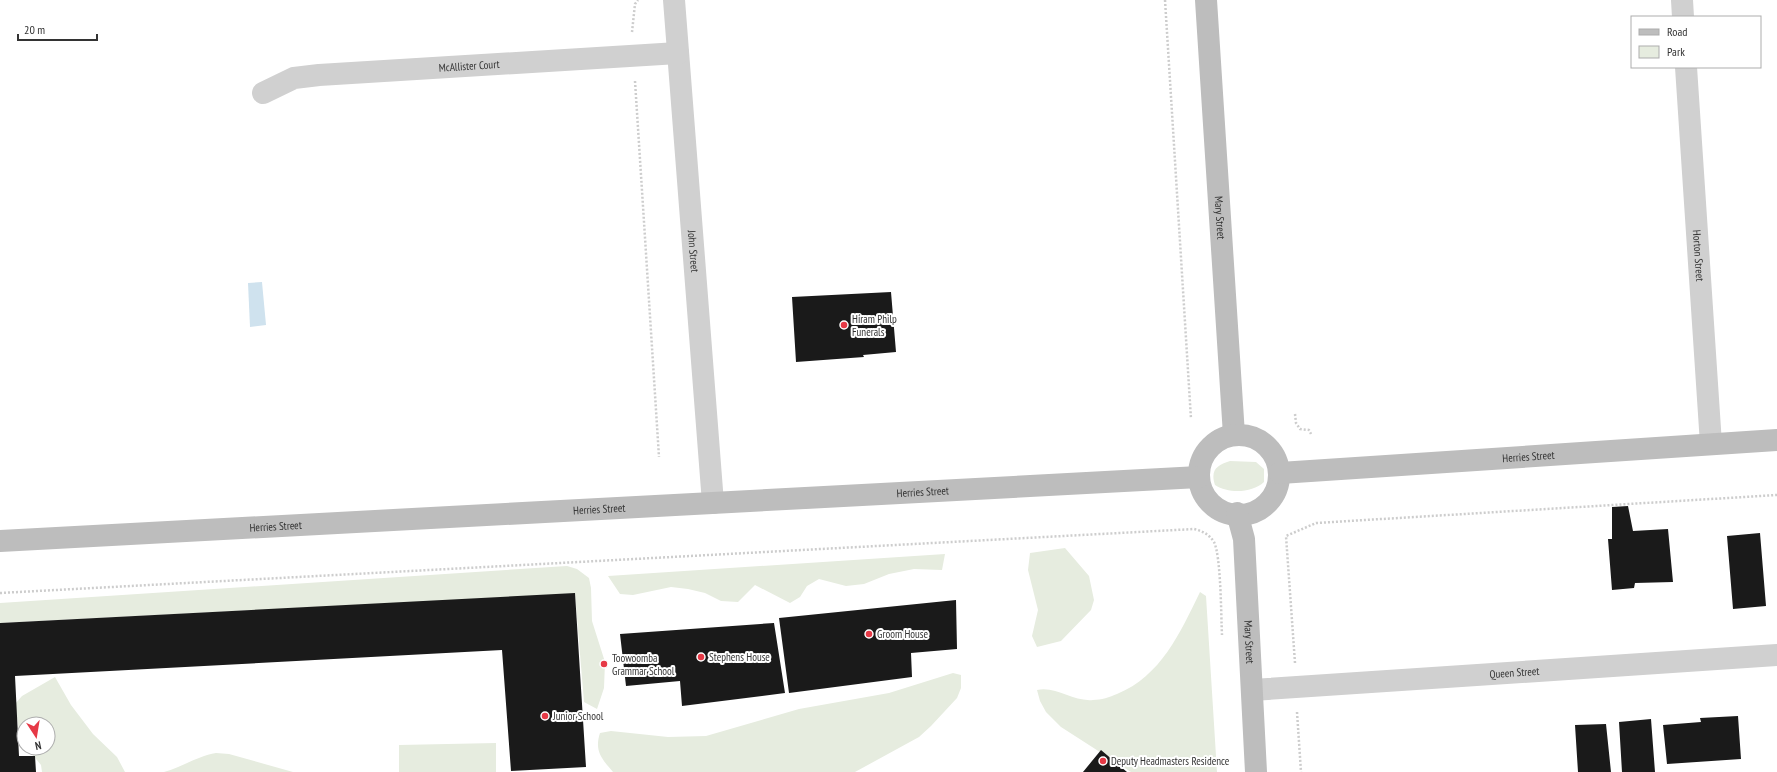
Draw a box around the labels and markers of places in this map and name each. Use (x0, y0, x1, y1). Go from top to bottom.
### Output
place label: Hiram Philp Funerals (852, 312, 897, 339)
marker: Hiram Philp Funerals (839, 320, 849, 330)
place label: Groom House (877, 627, 929, 641)
marker: Groom House (864, 629, 874, 639)
place label: Stephens House (709, 650, 770, 664)
place label: Toowoomba Grammar School (612, 651, 675, 678)
marker: Stephens House (696, 652, 706, 662)
marker: Toowoomba Grammar School (599, 659, 609, 669)
place label: Junior School (552, 709, 604, 723)
marker: Junior School (540, 711, 550, 721)
place label: Deputy Headmasters Residence (1111, 754, 1230, 768)
marker: Deputy Headmasters Residence (1098, 756, 1108, 766)

